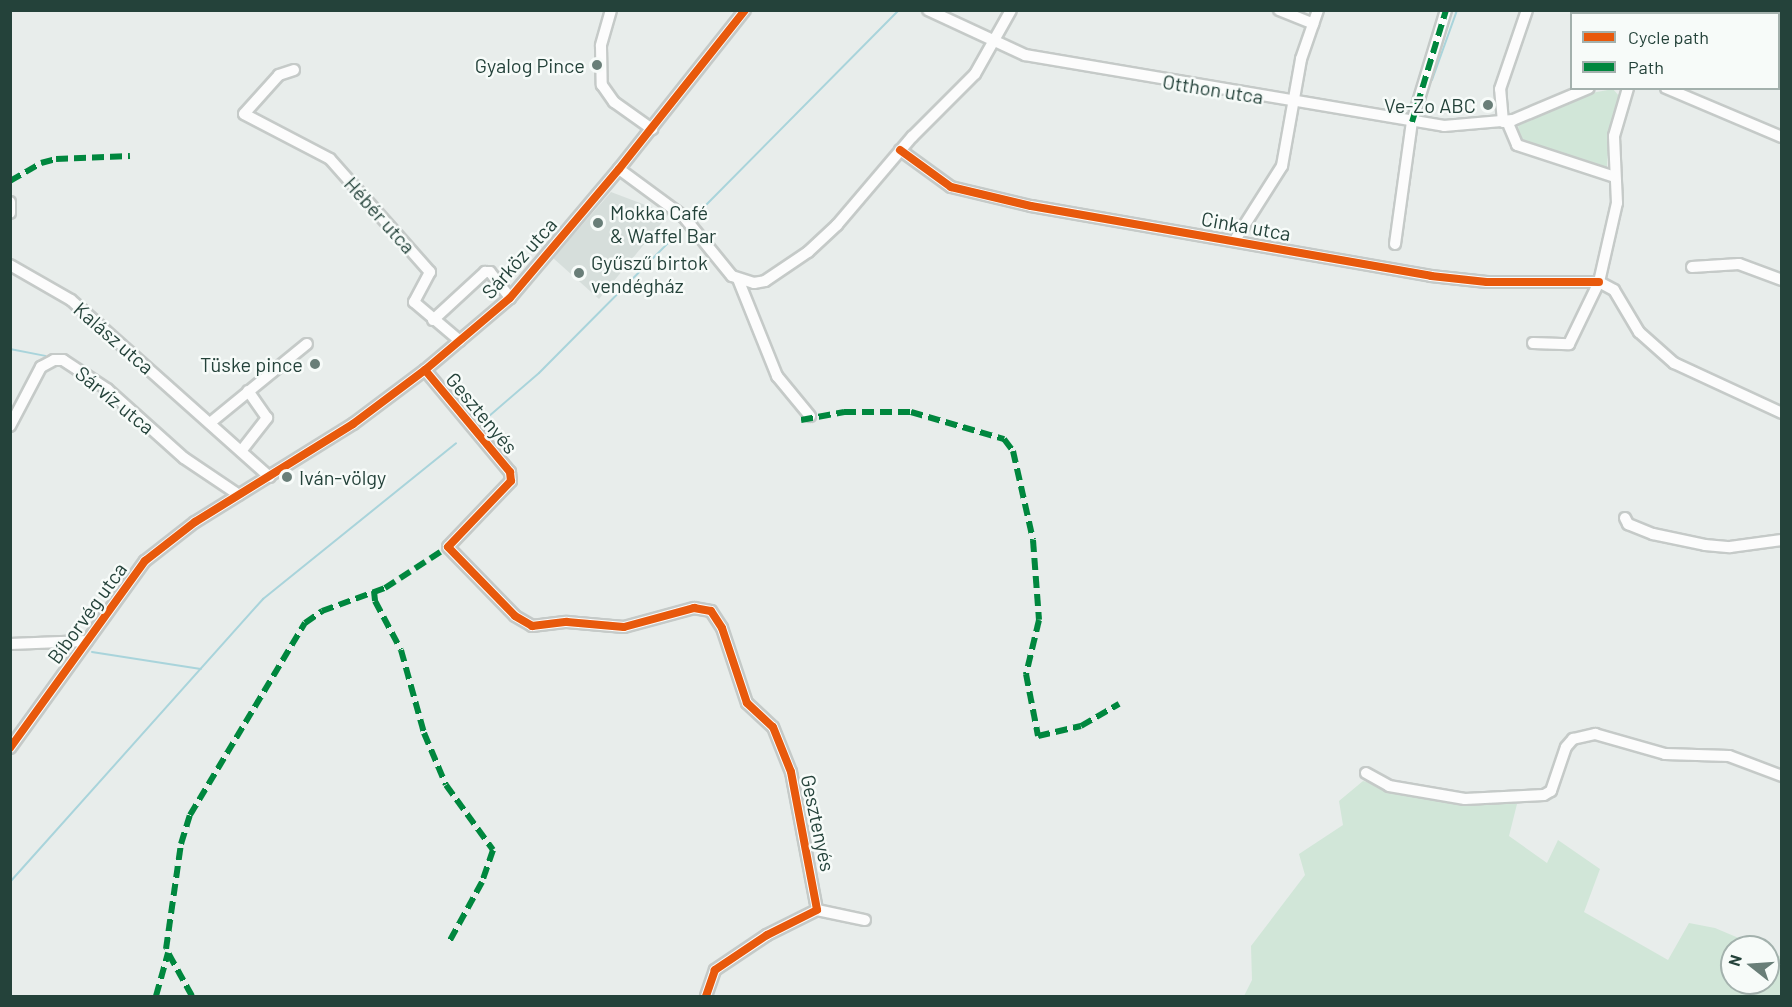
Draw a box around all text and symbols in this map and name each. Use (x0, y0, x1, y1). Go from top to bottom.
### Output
legend (1570, 12, 1780, 90)
text: Cycle path (1628, 26, 1709, 48)
place label: Gyalog Pince (475, 53, 585, 77)
text: Path (1628, 56, 1664, 78)
marker: Gyalog Pince (590, 58, 604, 72)
street label: Otthon utca (1161, 69, 1265, 109)
place label: Ve-Zo ABC (1384, 93, 1476, 117)
marker: Ve-Zo ABC (1481, 98, 1495, 112)
street label: Hébér utca (339, 172, 421, 258)
place label: Mokka Café & Waffel Bar (610, 200, 716, 247)
street label: Cinka utca (1199, 206, 1293, 246)
street label: Sárköz utca (476, 213, 562, 303)
marker: Mokka Café & Waffel Bar (591, 216, 605, 230)
place label: Gyűszű birtok vendégház (591, 250, 708, 297)
marker: Gyűszű birtok vendégház (572, 266, 586, 280)
street label: Kalász utca (69, 297, 159, 379)
place label: Tüske pince (200, 352, 303, 376)
marker: Tüske pince (308, 357, 322, 371)
street label: Sárvíz utca (71, 361, 159, 439)
street label: Gesztenyés (441, 368, 523, 458)
place label: Iván-völgy (299, 465, 386, 489)
marker: Iván-völgy (280, 470, 294, 484)
street label: Bíborvég utca (42, 558, 132, 668)
street label: Gesztenyés (796, 772, 840, 874)
north arrow (1720, 935, 1780, 995)
text: N (1724, 952, 1745, 968)

